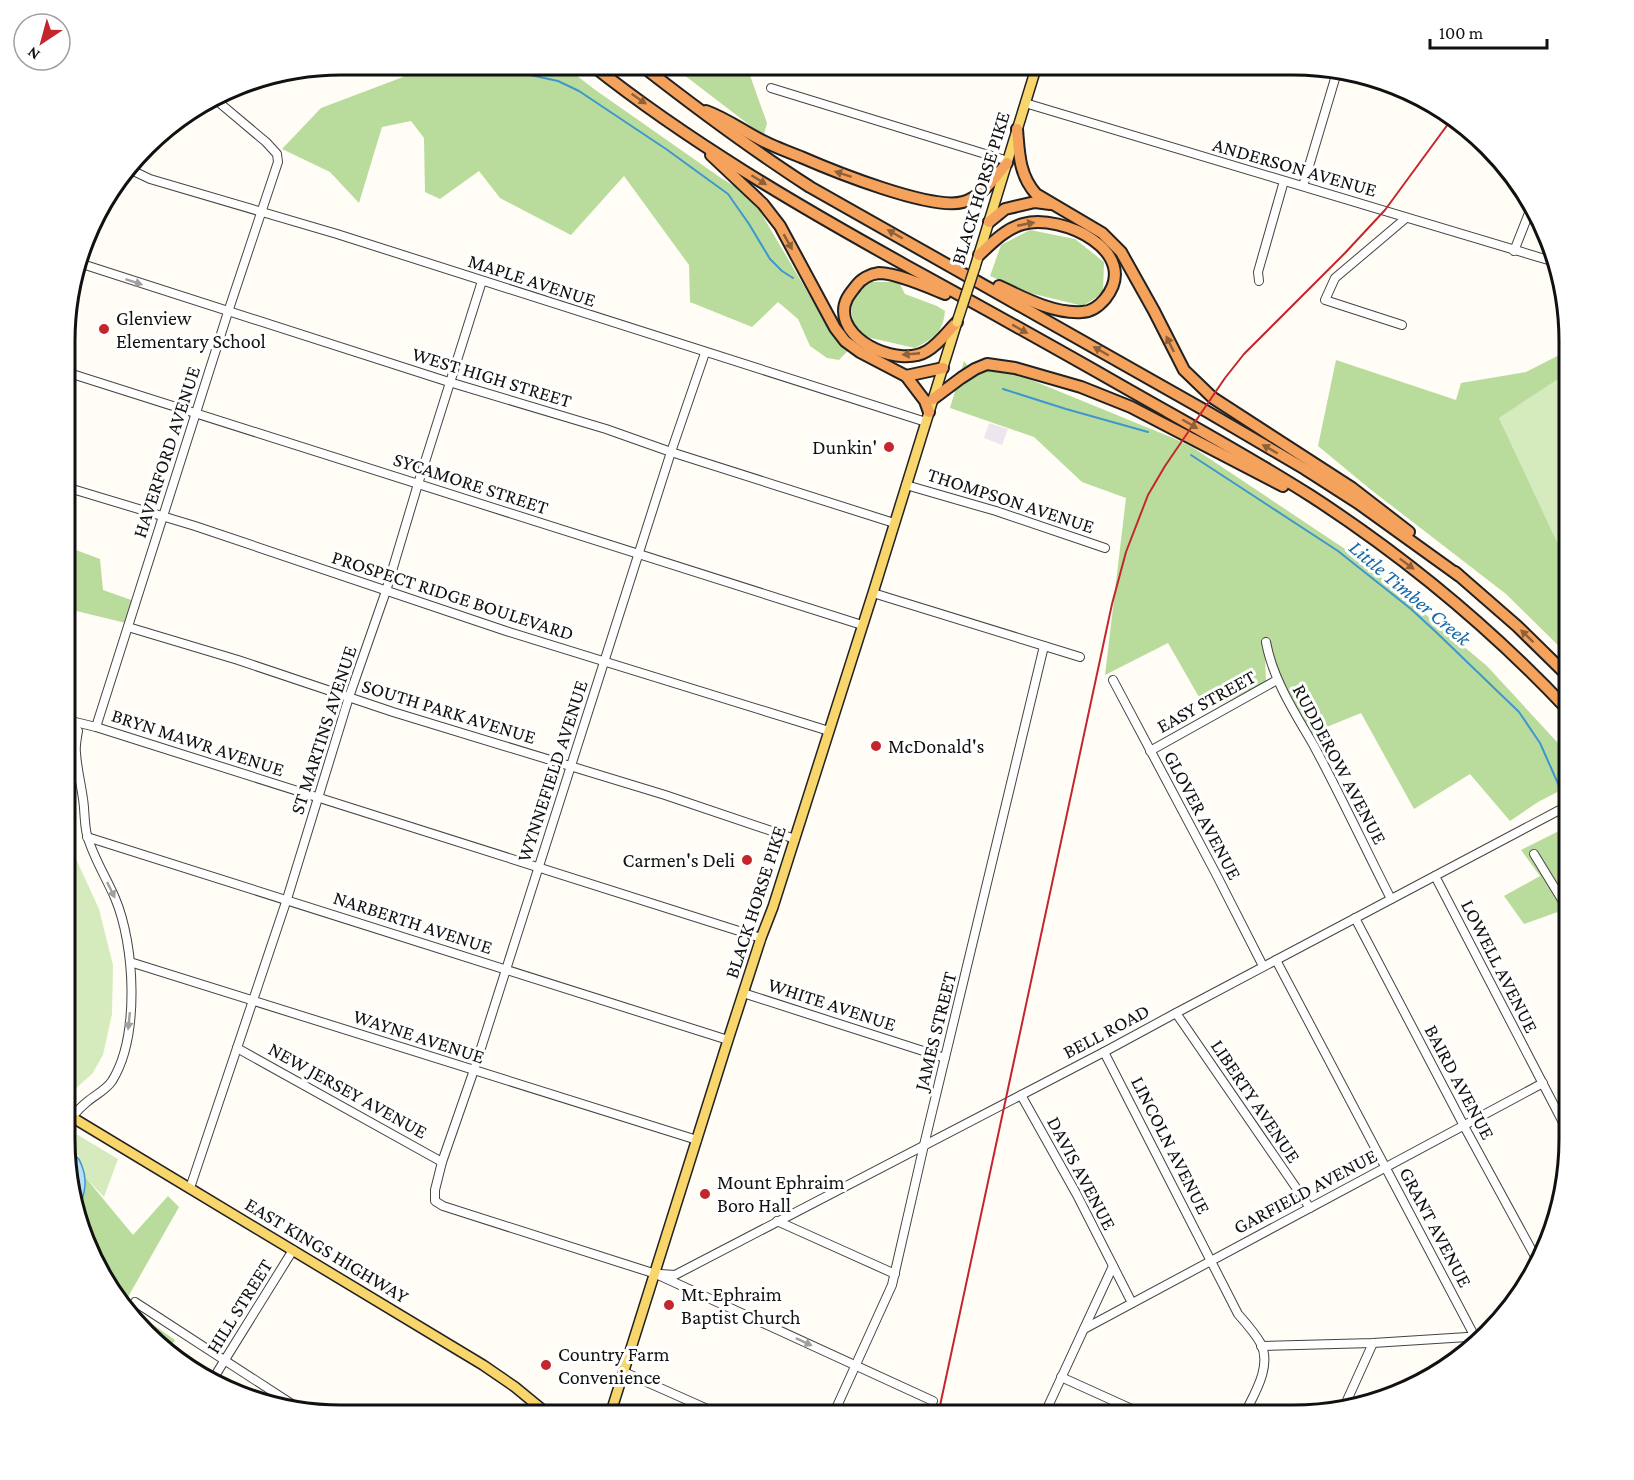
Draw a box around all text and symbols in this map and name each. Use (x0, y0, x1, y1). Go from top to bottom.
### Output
north arrow (12, 12, 72, 72)
scale bar (1430, 12, 1547, 50)
text: 100 m (1439, 23, 1484, 43)
text: N (24, 44, 43, 64)
one-way arrow (631, 93, 647, 105)
street label: BLACK HORSE PIKE (946, 109, 1014, 267)
street label: ANDERSON AVENUE (1210, 133, 1380, 201)
one-way arrow (834, 169, 852, 178)
one-way arrow (751, 175, 767, 186)
one-way arrow (1017, 219, 1036, 228)
one-way arrow (887, 229, 904, 239)
one-way arrow (783, 234, 793, 251)
street label: MAPLE AVENUE (465, 249, 599, 311)
one-way arrow (125, 278, 143, 287)
place label: Glenview Elementary School (116, 307, 266, 353)
marker: Glenview Elementary School (97, 322, 111, 336)
one-way arrow (1012, 324, 1029, 334)
one-way arrow (1165, 335, 1174, 352)
street label: WEST HIGH STREET (410, 342, 575, 412)
one-way arrow (1093, 347, 1110, 357)
one-way arrow (901, 349, 920, 359)
street label: HAVERFORD AVENUE (128, 363, 204, 541)
one-way arrow (1182, 419, 1199, 429)
place label: Dunkin' (812, 436, 877, 458)
marker: Dunkin' (882, 440, 896, 454)
one-way arrow (1262, 444, 1279, 454)
street label: SYCAMORE STREET (391, 448, 551, 518)
street label: THOMPSON AVENUE (925, 463, 1097, 537)
water label: Little Timber Creek (1344, 535, 1476, 651)
street label: PROSPECT RIDGE BOULEVARD (329, 545, 577, 645)
one-way arrow (1399, 557, 1414, 569)
one-way arrow (1521, 630, 1535, 644)
street label: ST MARTINS AVENUE (285, 643, 361, 817)
street label: EASY STREET (1153, 665, 1259, 737)
street label: SOUTH PARK AVENUE (359, 674, 539, 748)
street label: WYNNEFIELD AVENUE (512, 677, 592, 865)
street label: RUDDEROW AVENUE (1289, 680, 1391, 848)
street label: BRYN MAWR AVENUE (109, 704, 287, 780)
place label: McDonald's (888, 735, 984, 757)
marker: McDonald's (869, 739, 883, 753)
street label: GLOVER AVENUE (1160, 747, 1246, 883)
street label: BLACK HORSE PIKE (720, 823, 790, 981)
place label: Carmen's Deli (623, 849, 735, 871)
marker: Carmen's Deli (740, 853, 754, 867)
one-way arrow (106, 881, 115, 898)
street label: NARBERTH AVENUE (331, 886, 495, 958)
street label: LOWELL AVENUE (1457, 896, 1543, 1036)
street label: JAMES STREET (909, 969, 961, 1095)
street label: WHITE AVENUE (765, 973, 899, 1035)
street label: BELL ROAD (1059, 999, 1153, 1063)
street label: WAYNE AVENUE (351, 1004, 488, 1068)
one-way arrow (124, 1011, 134, 1030)
street label: BAIRD AVENUE (1421, 1021, 1500, 1143)
street label: LIBERTY AVENUE (1207, 1035, 1305, 1167)
street label: NEW JERSEY AVENUE (264, 1037, 431, 1144)
street label: LINCOLN AVENUE (1127, 1073, 1215, 1218)
street label: DAVIS AVENUE (1043, 1113, 1121, 1234)
street label: GARFIELD AVENUE (1230, 1144, 1381, 1238)
street label: GRANT AVENUE (1395, 1163, 1477, 1291)
place label: Mount Ephraim Boro Hall (717, 1171, 845, 1216)
marker: Mount Ephraim Boro Hall (698, 1187, 712, 1201)
street label: EAST KINGS HIGHWAY (242, 1193, 413, 1308)
street label: HILL STREET (201, 1255, 277, 1357)
place label: Mt. Ephraim Baptist Church (681, 1283, 801, 1329)
marker: Mt. Ephraim Baptist Church (662, 1298, 676, 1312)
one-way arrow (796, 1338, 813, 1347)
place label: Country Farm Convenience (558, 1343, 670, 1388)
marker: Country Farm Convenience (539, 1358, 553, 1372)

